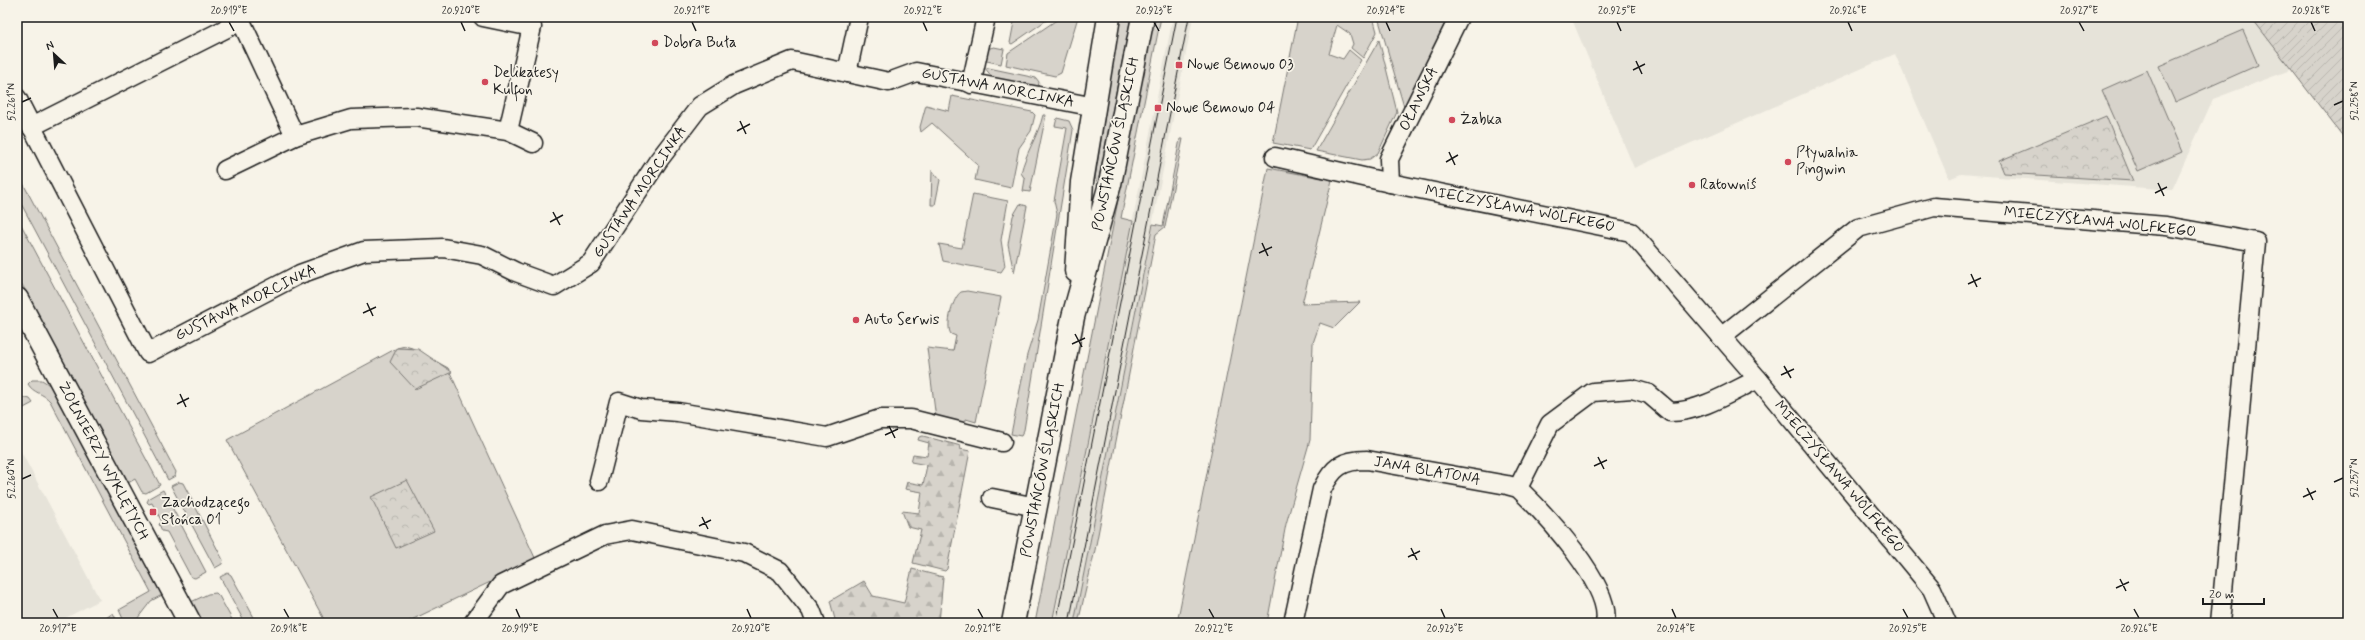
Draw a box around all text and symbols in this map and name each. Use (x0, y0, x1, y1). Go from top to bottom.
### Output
text: 20.919°E (211, 4, 247, 18)
text: 20.920°E (442, 4, 480, 18)
text: 20.921°E (674, 4, 710, 18)
text: 20.922°E (904, 4, 942, 18)
text: 20.923°E (1136, 4, 1172, 18)
text: 20.924°E (1367, 4, 1405, 18)
text: 20.925°E (1598, 4, 1636, 18)
text: 20.926°E (1829, 4, 1867, 18)
text: 20.927°E (2060, 4, 2098, 18)
text: 20.928°E (2292, 4, 2330, 18)
place label: Dobra Buła (663, 33, 737, 53)
north arrow (34, 34, 74, 74)
text: N (44, 38, 56, 54)
marker: Dobra Buła (650, 38, 660, 48)
street label: POWSTAŃCÓW ŚLĄSKICH (1087, 55, 1144, 233)
place label: Nowe Bemowo 03 (1187, 55, 1294, 75)
marker: Nowe Bemowo 03 (1174, 60, 1184, 70)
place label: Delikatesy Kulfon (493, 63, 559, 102)
street label: GUSTAWA MORCINKA (920, 63, 1076, 113)
street label: OŁAWSKA (1395, 63, 1443, 135)
marker: Delikatesy Kulfon (480, 77, 490, 87)
text: 52.258°N (2348, 81, 2362, 121)
text: 52.261°N (5, 83, 19, 121)
place label: Nowe Bemowo 04 (1166, 98, 1275, 118)
marker: Nowe Bemowo 04 (1153, 103, 1163, 113)
place label: Żabka (1460, 110, 1502, 130)
marker: Żabka (1447, 115, 1457, 125)
street label: GUSTAWA MORCINKA (588, 122, 692, 262)
place label: Pływalnia Pingwin (1796, 143, 1859, 181)
marker: Pływalnia Pingwin (1783, 157, 1793, 167)
place label: Ratowniś (1700, 175, 1757, 195)
marker: Ratowniś (1687, 180, 1697, 190)
street label: MIECZYSŁAWA WOLFKEGO (1423, 181, 1617, 237)
street label: MIECZYSŁAWA WOLFKEGO (2003, 202, 2197, 242)
street label: GUSTAWA MORCINKA (172, 260, 320, 346)
place label: Auto Serwis (864, 310, 940, 330)
marker: Auto Serwis (851, 315, 861, 325)
street label: ŻOŁNIERZY WYKLĘTYCH (53, 378, 153, 544)
street label: POWSTAŃCÓW ŚLĄSKICH (1015, 381, 1070, 559)
street label: MIECZYSŁAWA WOLFKEGO (1769, 397, 1909, 557)
street label: JANA BLATONA (1372, 452, 1482, 490)
text: 52.257°N (2348, 458, 2362, 498)
text: 52.260°N (5, 459, 19, 499)
place label: Zachodzącego Słońca 01 (161, 493, 250, 530)
marker: Zachodzącego Słońca 01 (148, 507, 158, 517)
scale bar (2203, 580, 2264, 606)
text: 20 m (2209, 587, 2235, 603)
text: 20.917°E (40, 622, 77, 636)
text: 20.918°E (271, 622, 308, 636)
text: 20.919°E (502, 622, 538, 636)
text: 20.920°E (732, 622, 770, 636)
text: 20.921°E (965, 622, 1001, 636)
text: 20.922°E (1195, 622, 1233, 636)
text: 20.923°E (1427, 622, 1463, 636)
text: 20.924°E (1657, 622, 1695, 636)
text: 20.925°E (1889, 622, 1927, 636)
text: 20.926°E (2120, 622, 2158, 636)

